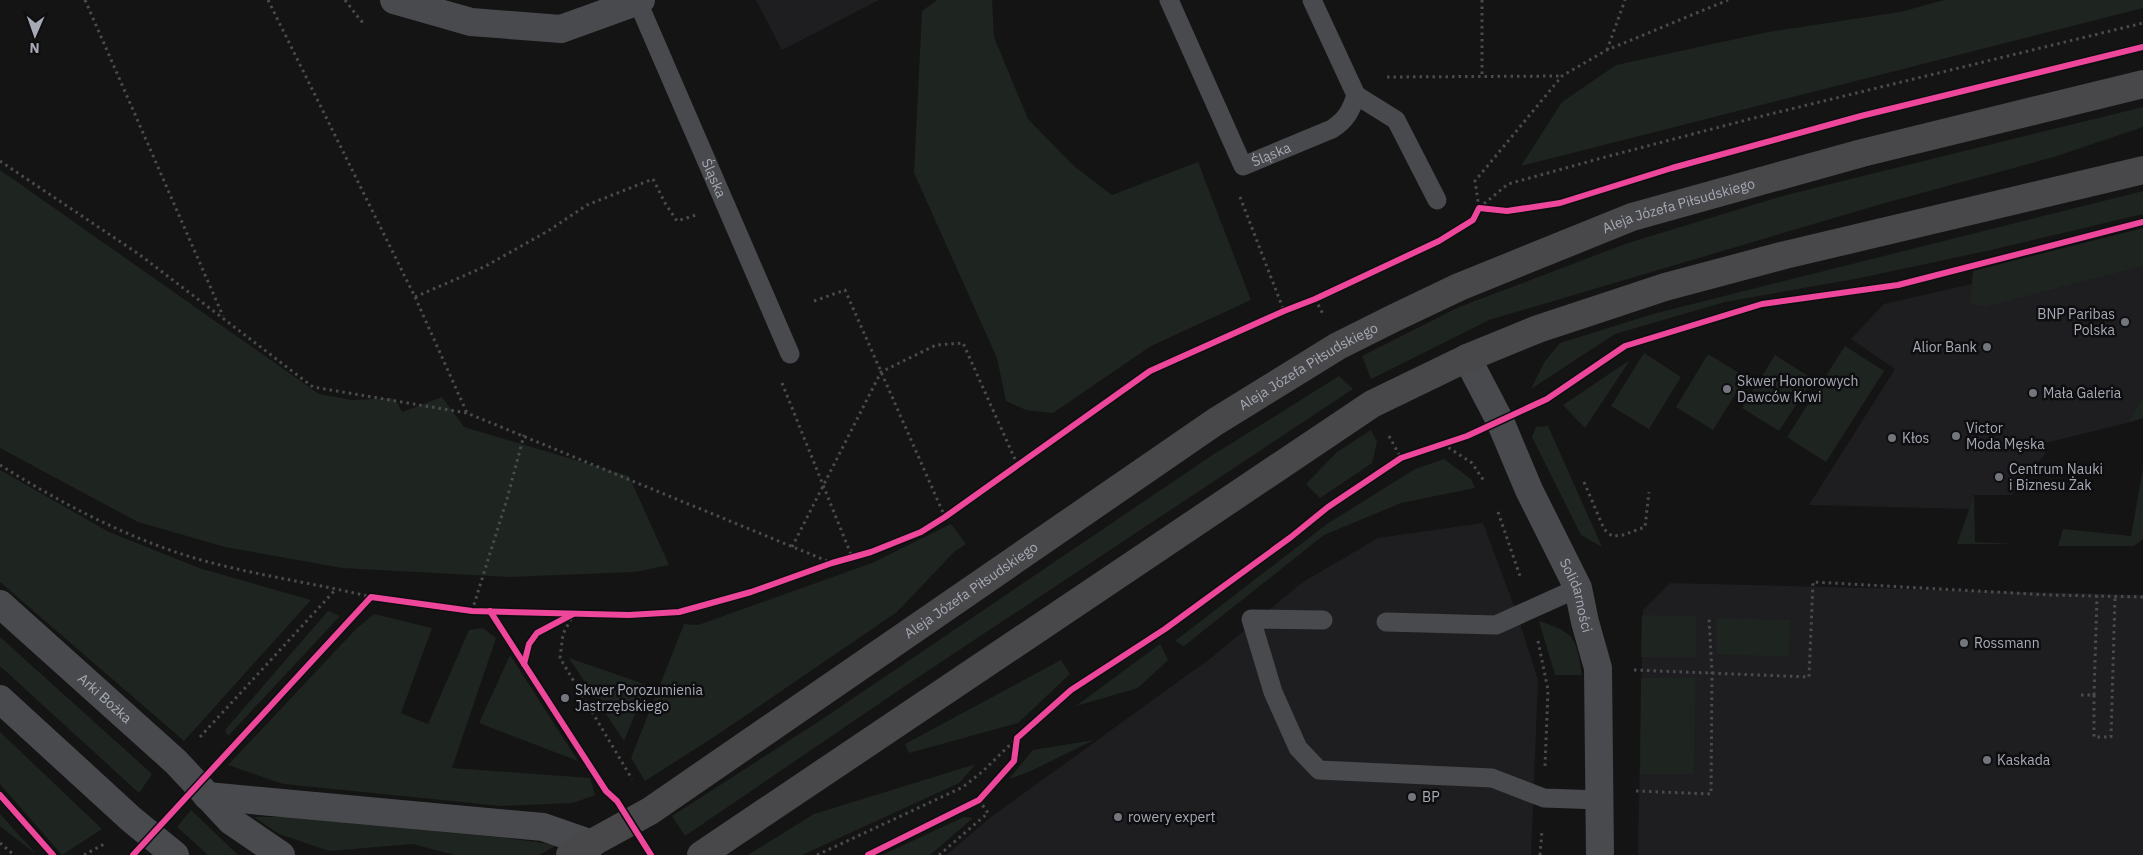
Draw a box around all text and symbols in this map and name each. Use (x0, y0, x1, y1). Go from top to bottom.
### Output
north arrow (10, 10, 60, 60)
text: N (29, 39, 40, 57)
street label: Śląska (1248, 138, 1294, 171)
street label: Śląska (698, 155, 731, 201)
street label: Aleja Józefa Piłsudskiego (1600, 174, 1757, 237)
place label: BNP Paribas Polska (2037, 305, 2116, 339)
marker: BNP Paribas Polska (2119, 316, 2131, 328)
street label: Aleja Józefa Piłsudskiego (1235, 318, 1381, 414)
place label: Alior Bank (1912, 338, 1978, 356)
marker: Alior Bank (1981, 341, 1993, 353)
place label: Skwer Honorowych Dawców Krwi (1737, 372, 1858, 406)
marker: Skwer Honorowych Dawców Krwi (1721, 383, 1733, 395)
place label: Mała Galeria (2043, 384, 2122, 402)
marker: Mała Galeria (2027, 387, 2039, 399)
place label: Victor Moda Męska (1966, 419, 2045, 453)
place label: Kłos (1902, 429, 1930, 447)
marker: Victor Moda Męska (1950, 430, 1962, 442)
marker: Kłos (1886, 432, 1898, 444)
place label: Centrum Nauki i Biznesu Żak (2009, 460, 2103, 494)
marker: Centrum Nauki i Biznesu Żak (1993, 471, 2005, 483)
street label: Aleja Józefa Piłsudskiego (901, 538, 1041, 642)
street label: Solidarności (1556, 555, 1596, 634)
place label: Rossmann (1974, 634, 2040, 652)
marker: Rossmann (1958, 637, 1970, 649)
street label: Arki Bożka (74, 669, 136, 727)
place label: Skwer Porozumienia Jastrzębskiego (575, 681, 704, 715)
marker: Skwer Porozumienia Jastrzębskiego (559, 692, 571, 704)
place label: Kaskada (1997, 751, 2051, 769)
marker: Kaskada (1981, 754, 1993, 766)
place label: BP (1422, 788, 1440, 806)
marker: BP (1406, 791, 1418, 803)
place label: rowery expert (1128, 808, 1215, 826)
marker: rowery expert (1112, 811, 1124, 823)

